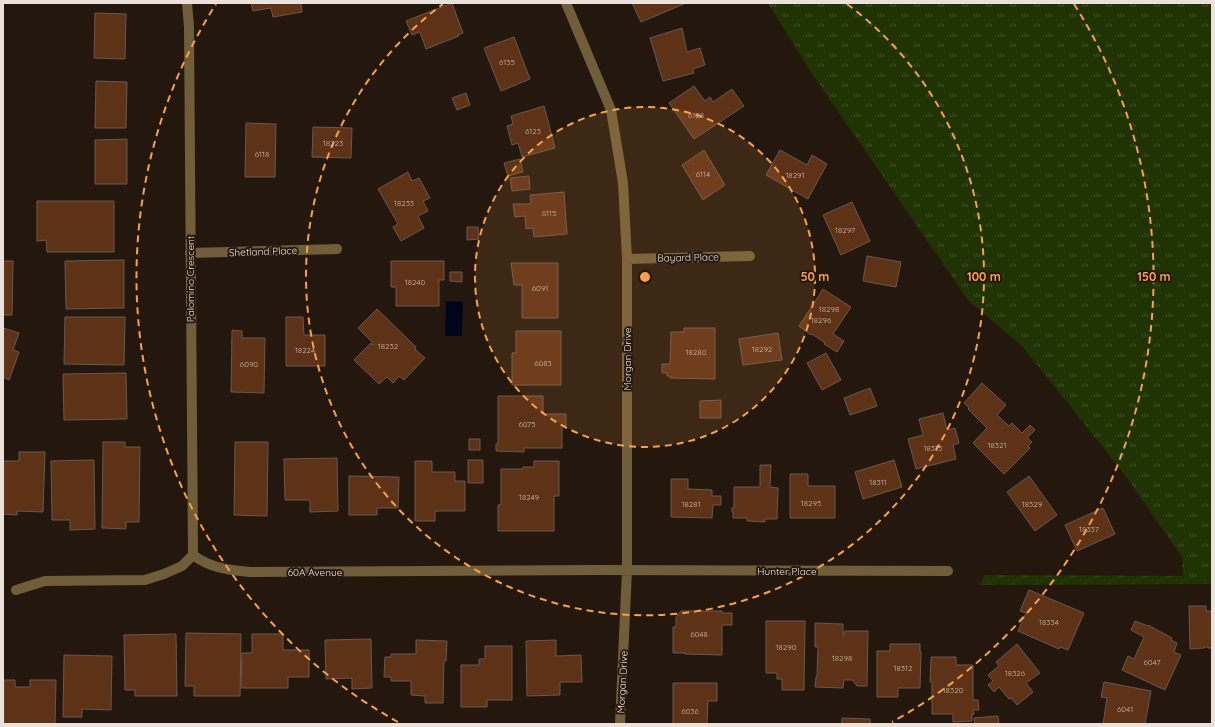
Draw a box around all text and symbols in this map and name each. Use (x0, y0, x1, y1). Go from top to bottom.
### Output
house number: 6135 (499, 57, 515, 67)
house number: 6128 (688, 110, 704, 120)
house number: 6123 (525, 126, 541, 136)
house number: 18223 (323, 138, 343, 148)
house number: 6118 (255, 149, 269, 159)
house number: 6114 (696, 169, 710, 179)
house number: 18291 (785, 170, 805, 180)
house number: 18233 (394, 198, 414, 208)
house number: 6115 (542, 208, 556, 218)
house number: 18297 (835, 225, 855, 235)
street label: Palomino Crescent (184, 235, 197, 322)
street label: Shetland Place (229, 244, 298, 259)
street label: Bayard Place (657, 250, 719, 265)
text: 50 m (801, 269, 829, 284)
text: 100 m (967, 269, 1001, 284)
text: 150 m (1137, 269, 1171, 284)
centre of rings (638, 270, 652, 284)
house number: 18240 (405, 277, 426, 287)
house number: 6091 (532, 283, 548, 293)
house number: 18298 (819, 304, 839, 314)
house number: 18296 (811, 315, 832, 325)
street label: Morgan Drive (621, 327, 634, 390)
house number: 18232 (378, 341, 399, 351)
house number: 18292 (752, 344, 773, 354)
house number: 18224 (295, 345, 315, 355)
house number: 18280 (686, 347, 707, 357)
house number: 6083 (534, 358, 552, 368)
house number: 6090 (240, 359, 258, 369)
house number: 6075 (518, 419, 536, 429)
house number: 18321 (988, 440, 1006, 450)
house number: 18315 (924, 443, 942, 453)
house number: 18311 (869, 477, 887, 487)
house number: 18249 (519, 492, 540, 502)
house number: 18295 (801, 498, 821, 508)
house number: 18281 (682, 499, 701, 509)
house number: 18329 (1022, 499, 1043, 509)
house number: 18337 (1079, 524, 1099, 534)
street label: Hunter Place (757, 565, 817, 578)
street label: 60A Avenue (288, 566, 343, 579)
house number: 18334 (1039, 617, 1059, 627)
house number: 6048 (690, 629, 708, 639)
house number: 18290 (776, 642, 797, 652)
street label: Morgan Drive (614, 650, 631, 714)
house number: 18298 (832, 653, 852, 663)
house number: 6047 (1143, 657, 1161, 667)
house number: 18312 (894, 663, 913, 673)
house number: 18326 (1005, 668, 1026, 678)
house number: 18320 (943, 685, 964, 695)
house number: 6041 (1117, 704, 1133, 714)
house number: 6036 (681, 706, 699, 716)

